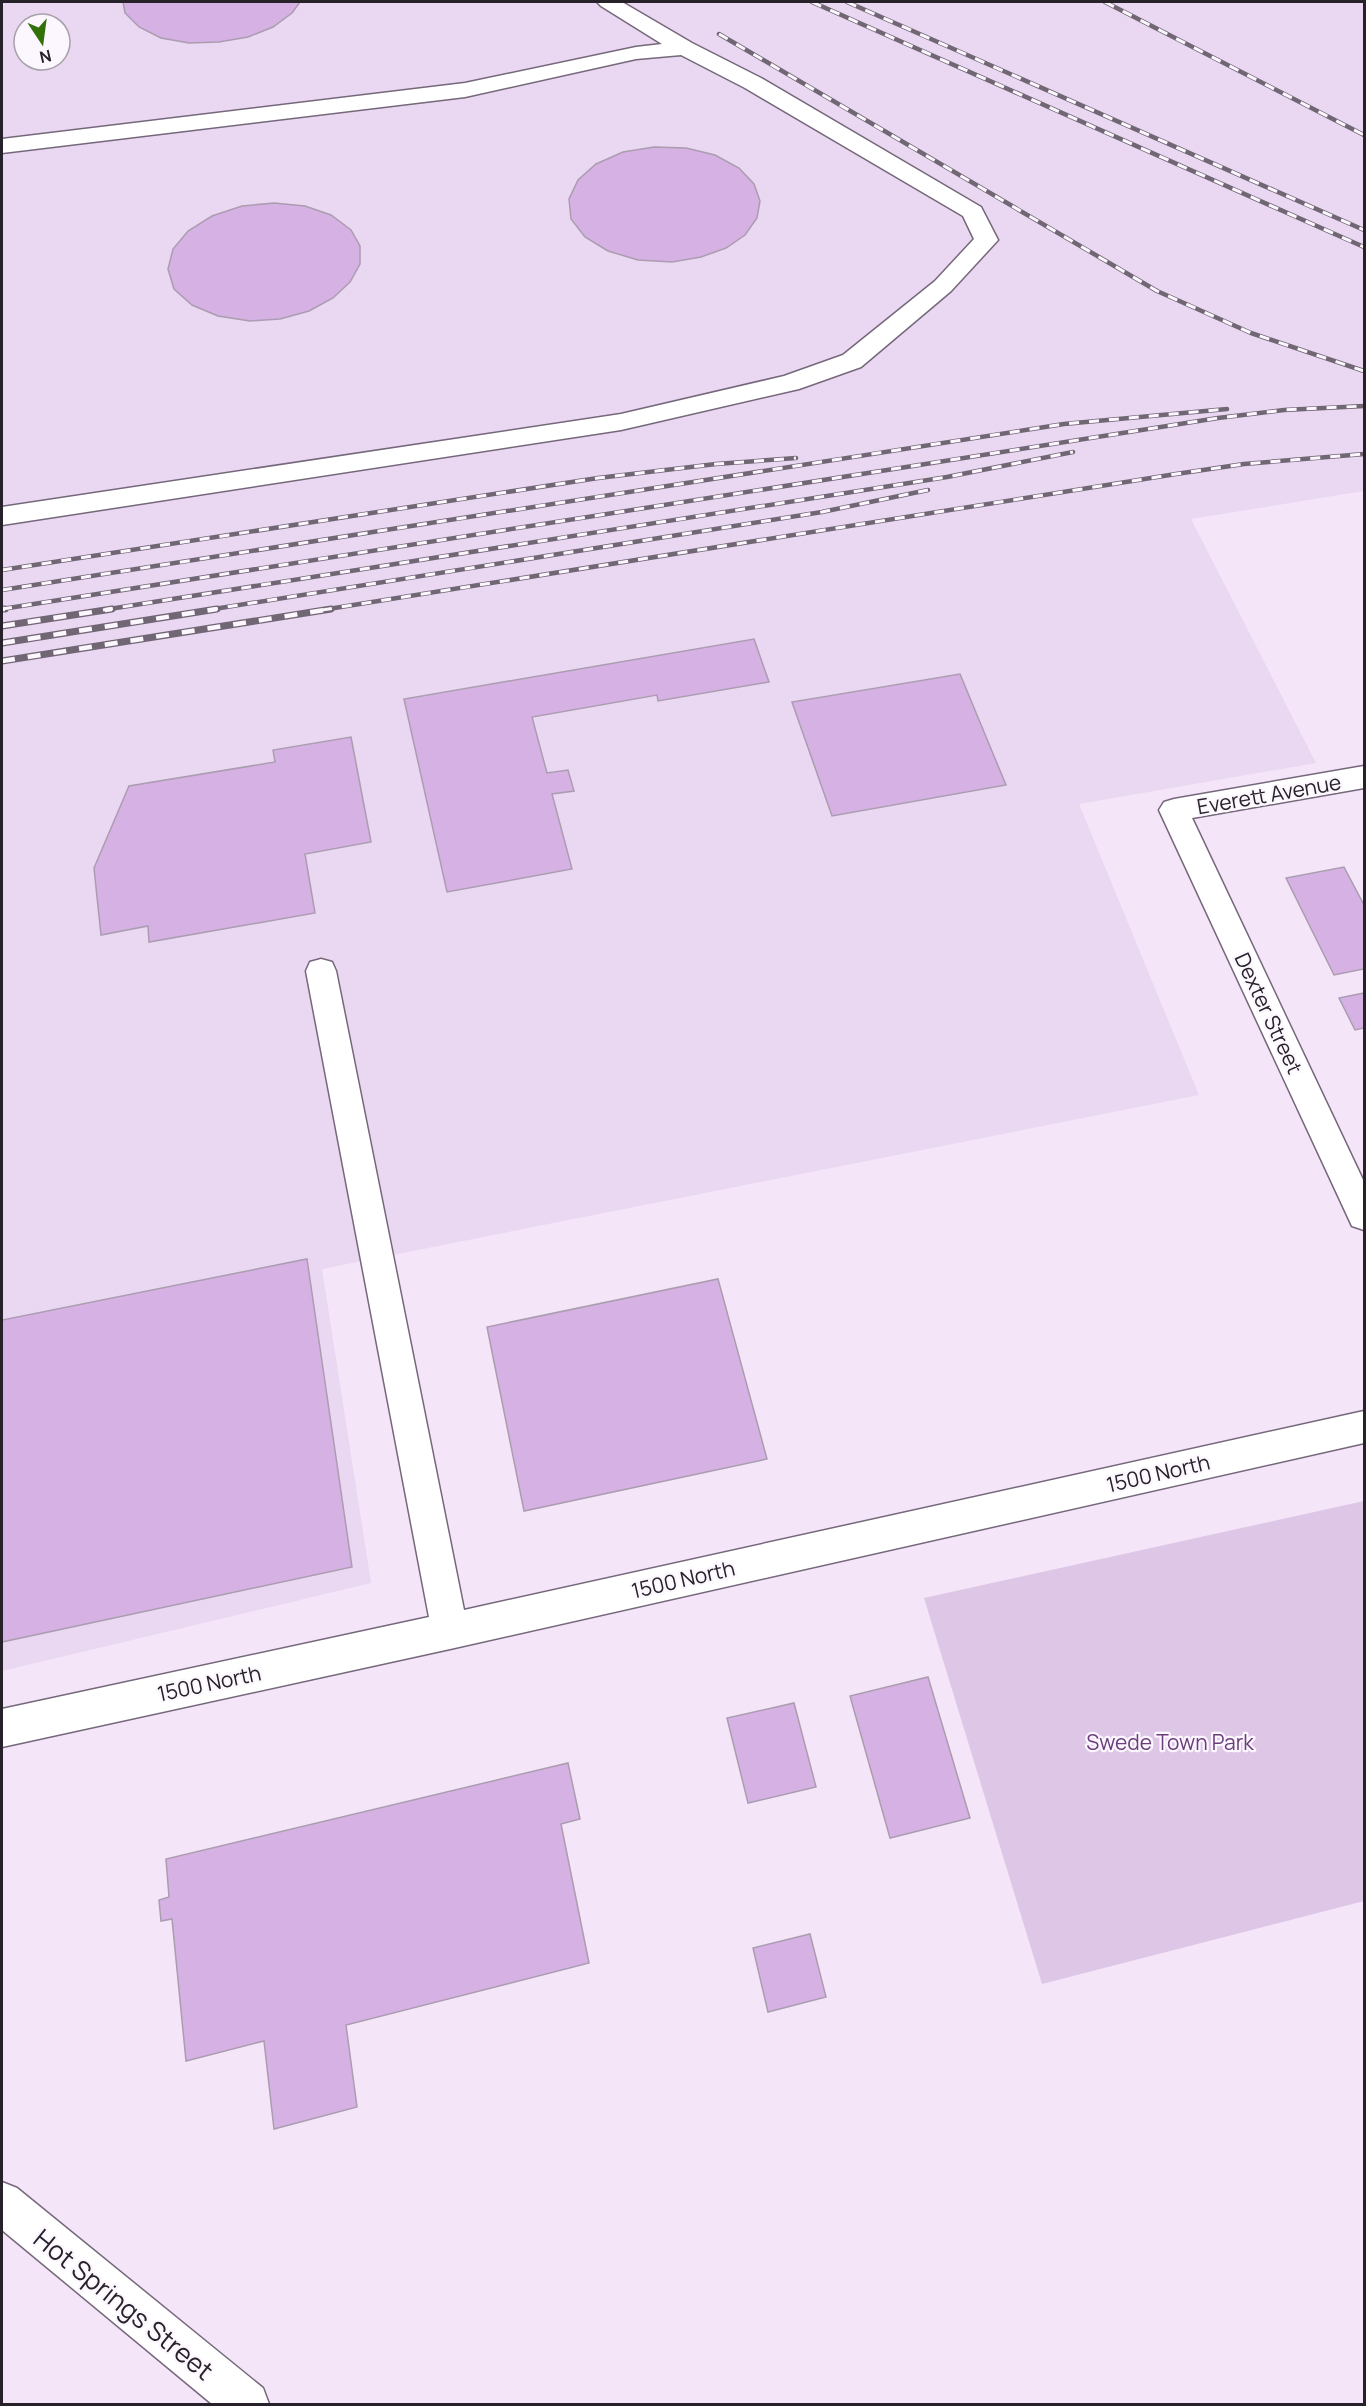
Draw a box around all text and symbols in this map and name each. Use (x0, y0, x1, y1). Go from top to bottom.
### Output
north arrow (12, 12, 72, 72)
text: N (37, 45, 53, 69)
street label: Everett Avenue (1195, 768, 1343, 820)
street label: Dexter Street (1229, 948, 1309, 1078)
street label: 1500 North (1104, 1448, 1212, 1498)
street label: 1500 North (629, 1554, 737, 1604)
street label: 1500 North (155, 1658, 263, 1708)
park label: Swede Town Park (1086, 1728, 1254, 1756)
street label: Hot Springs Street (27, 2220, 221, 2388)

